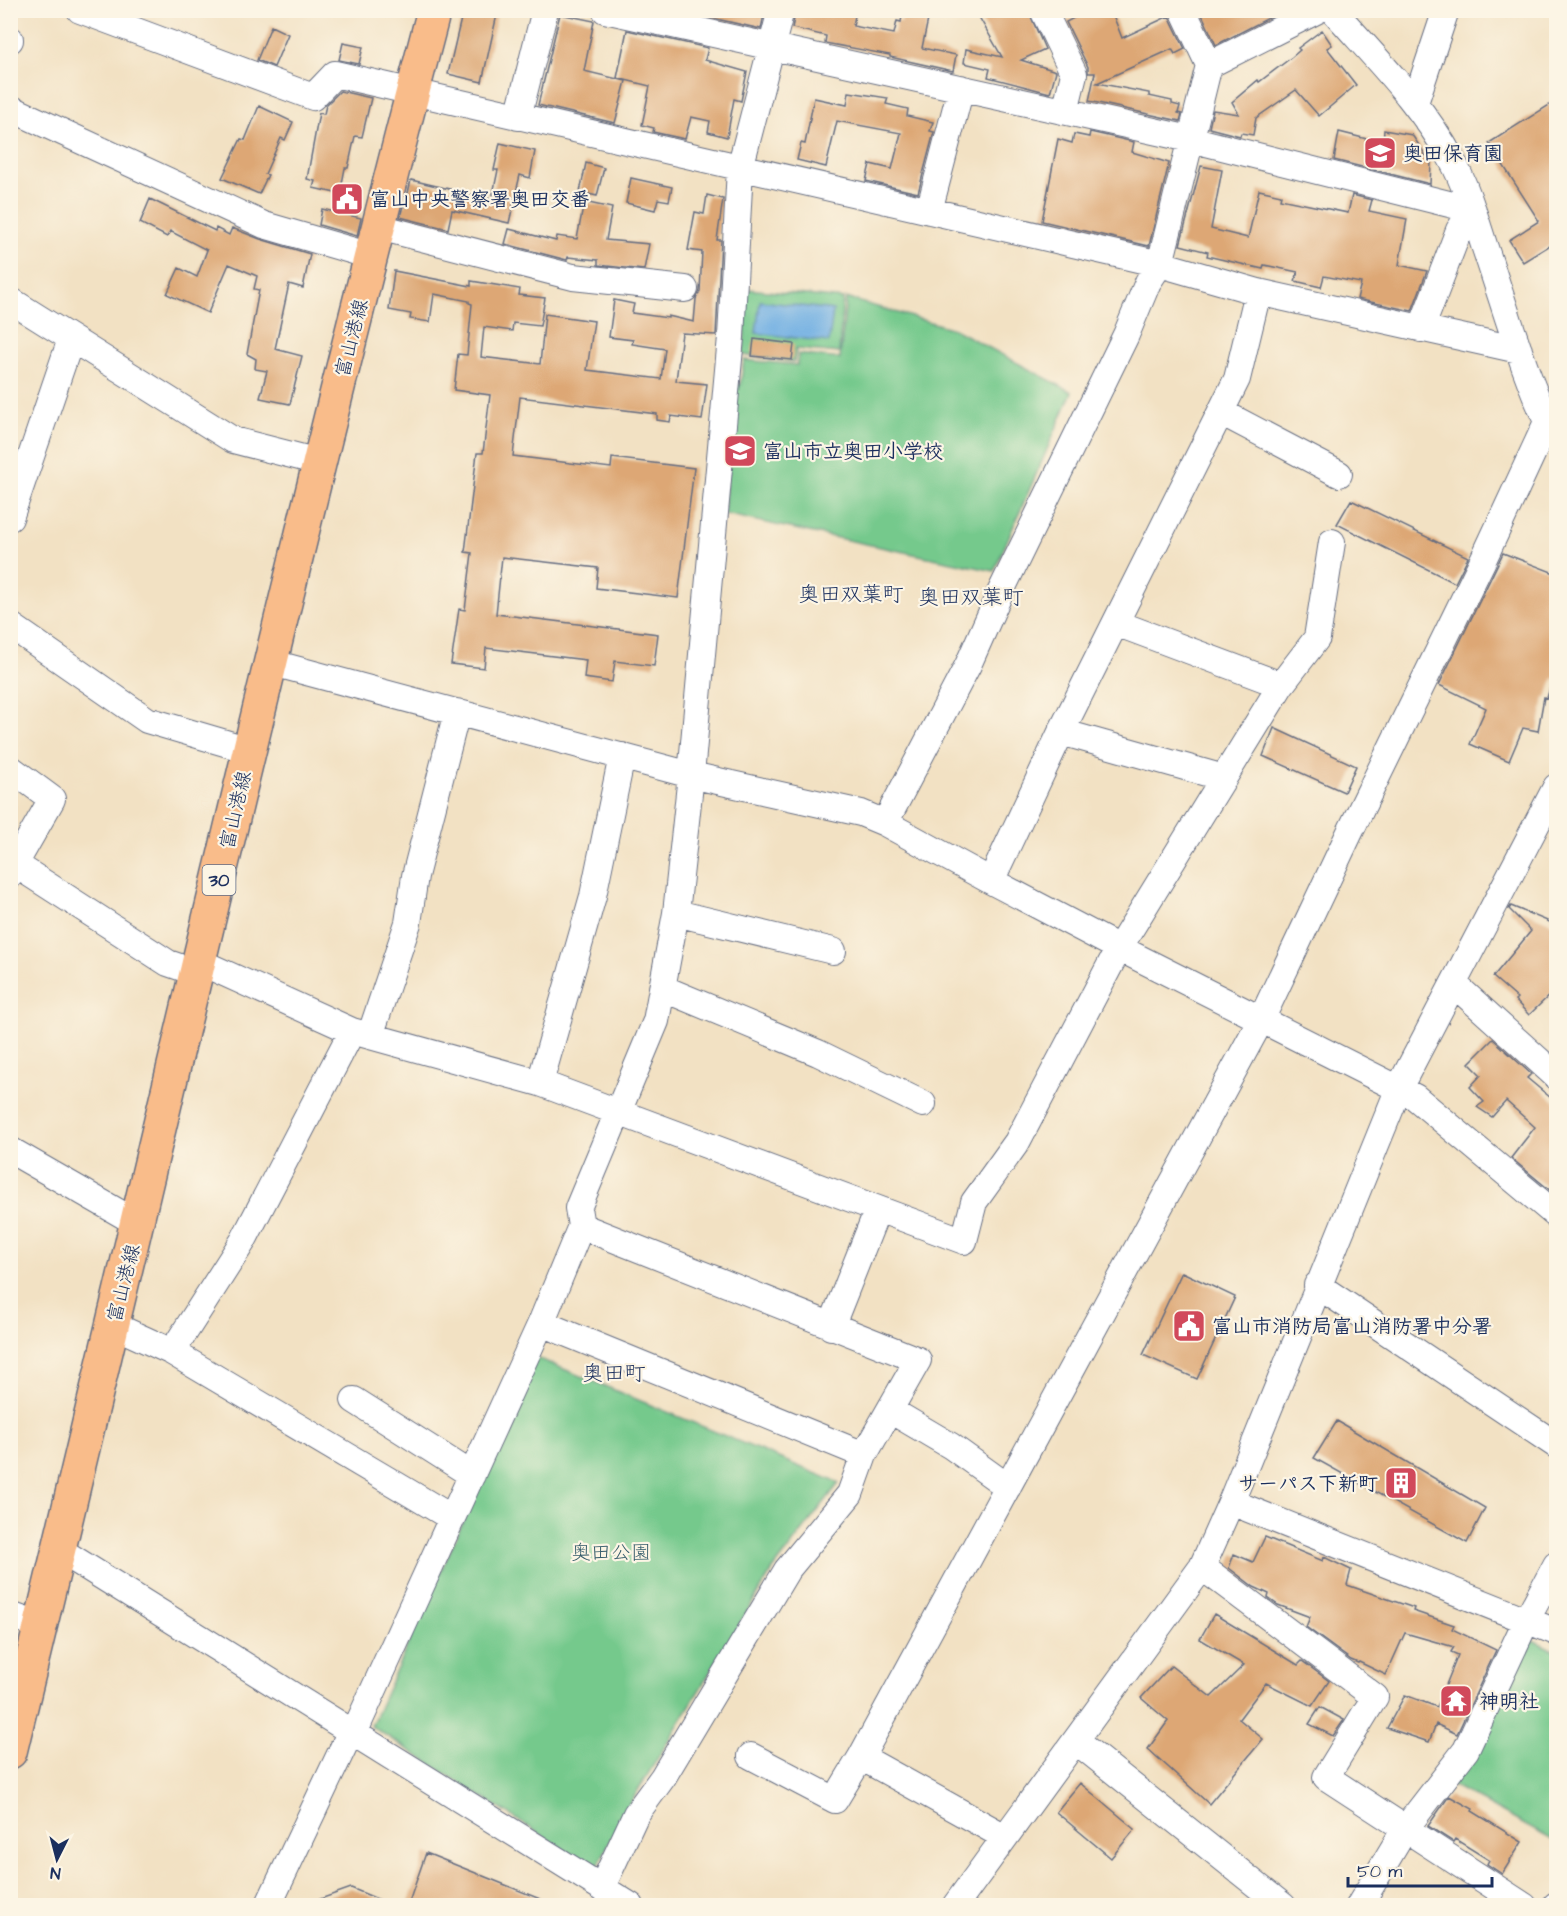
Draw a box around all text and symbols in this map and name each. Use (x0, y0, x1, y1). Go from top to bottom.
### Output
school or university icon: 奥田保育園 (1362, 135, 1398, 171)
place label: 奥田保育園 (1403, 140, 1503, 168)
public building icon: 富山中央警察署奥田交番 (329, 181, 365, 217)
place label: 富山中央警察署奥田交番 (370, 186, 590, 214)
street label: 富山港線 (329, 296, 375, 380)
school or university icon: 富山市立奥田小学校 (722, 433, 758, 469)
place label: 富山市立奥田小学校 (763, 438, 943, 466)
district label: 奥田双葉町 (799, 580, 904, 609)
district label: 奥田双葉町 (919, 583, 1024, 612)
street label: 富山港線 (213, 768, 259, 852)
road number: 30 (202, 865, 236, 895)
street label: 富山港線 (101, 1241, 147, 1325)
public building icon: 富山市消防局富山消防署中分署 (1171, 1308, 1207, 1344)
place label: 富山市消防局富山消防署中分署 (1212, 1313, 1492, 1341)
district label: 奥田町 (583, 1359, 646, 1388)
building icon: サーパス下新町 (1383, 1465, 1419, 1501)
place label: サーパス下新町 (1238, 1470, 1378, 1498)
park label: 奥田公園 (571, 1539, 651, 1567)
temple icon: 神明社 (1438, 1683, 1474, 1719)
place label: 神明社 (1479, 1688, 1539, 1716)
north arrow (27, 1829, 87, 1889)
scale bar (1348, 1850, 1492, 1888)
text: 50 m (1357, 1859, 1402, 1884)
text: N (49, 1861, 62, 1884)

